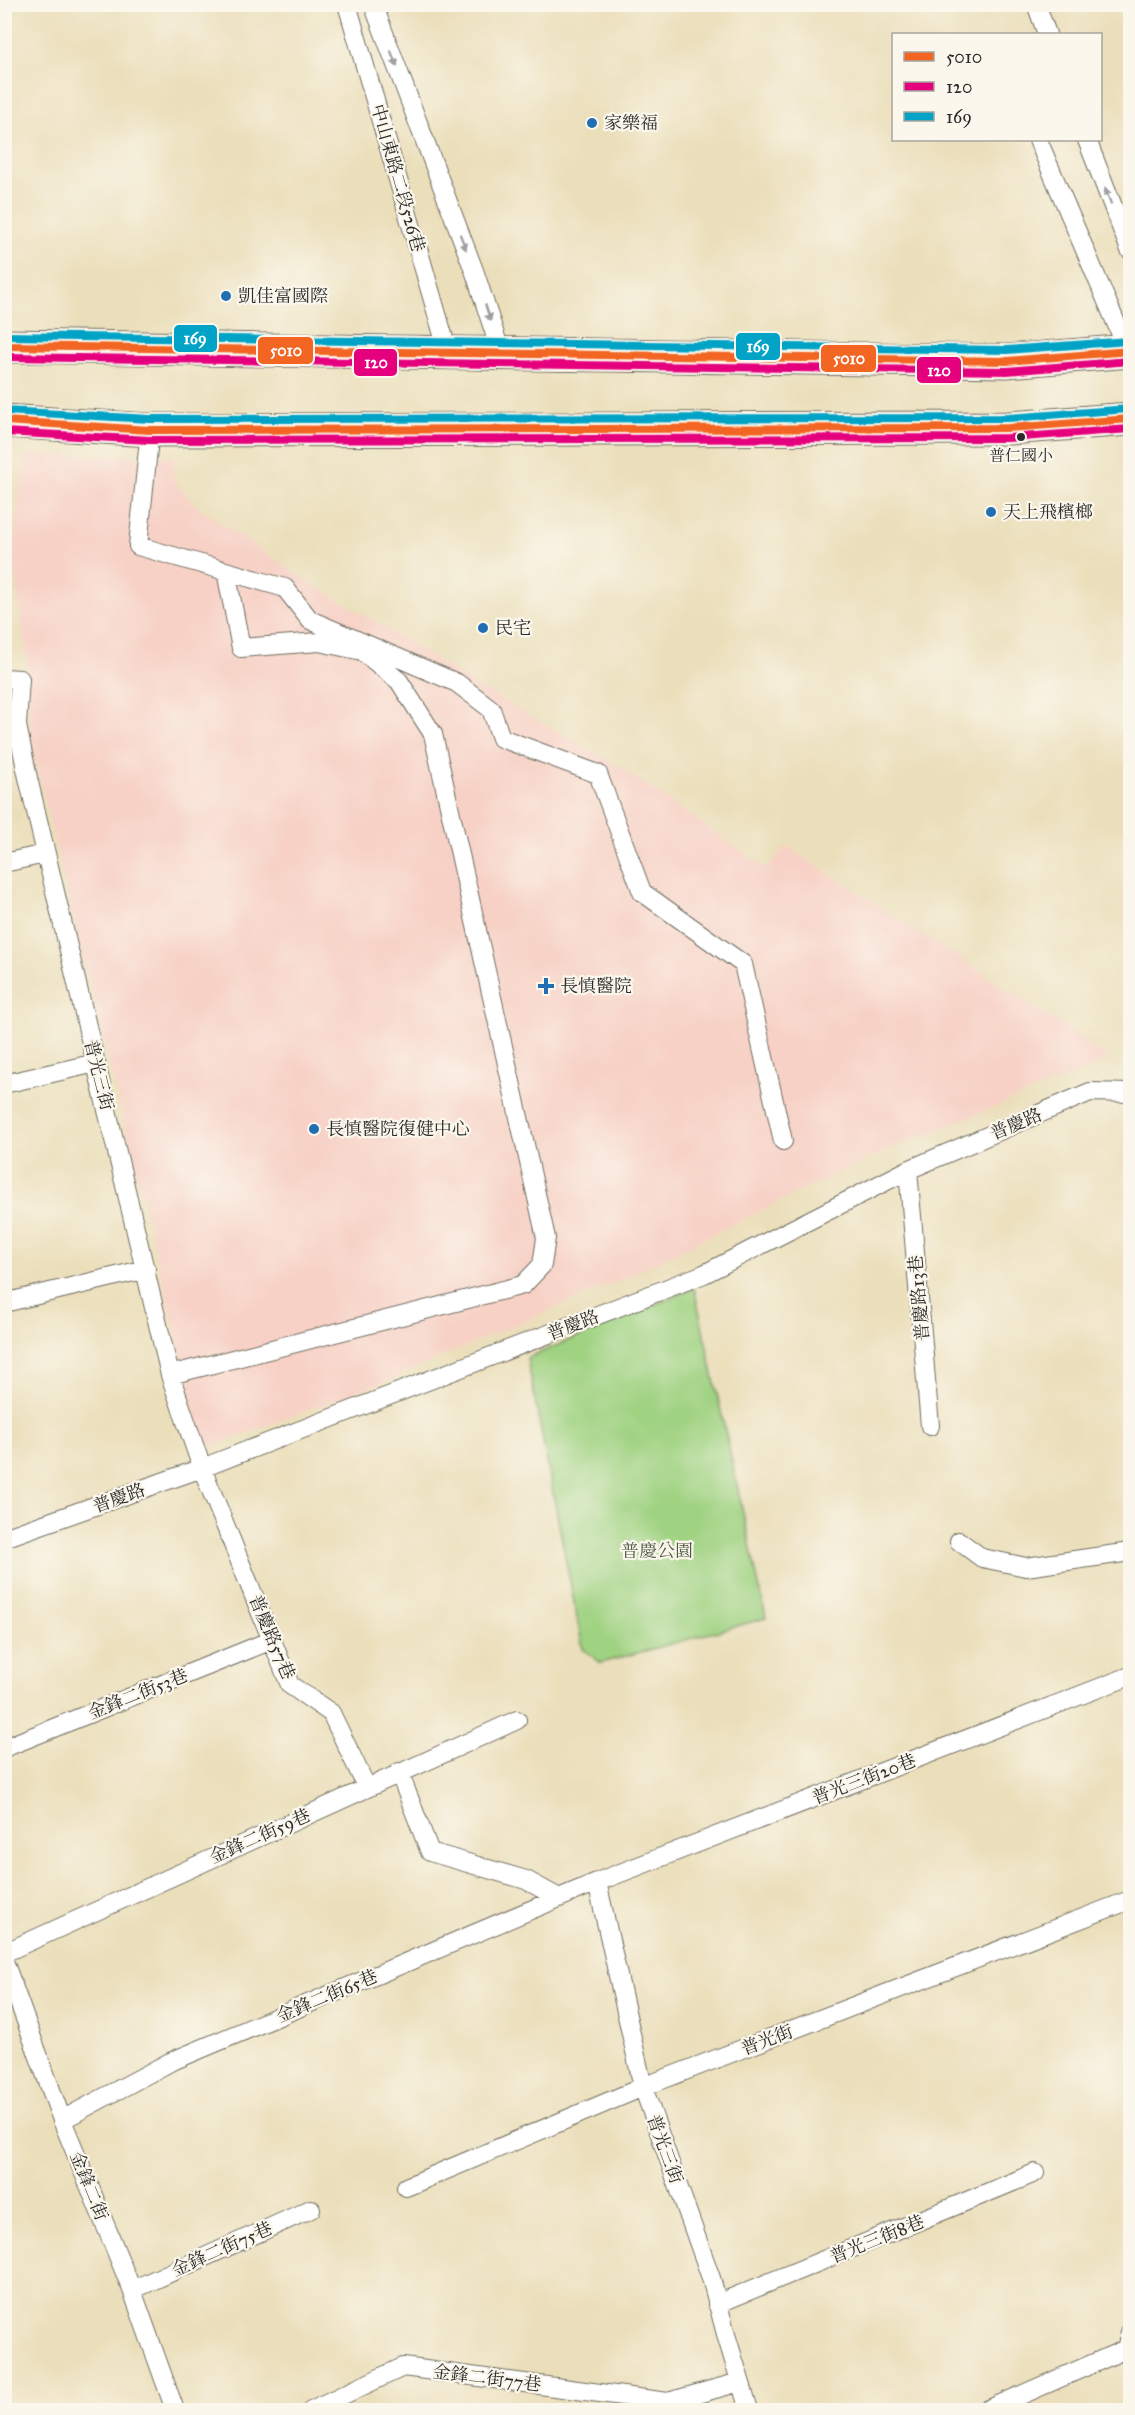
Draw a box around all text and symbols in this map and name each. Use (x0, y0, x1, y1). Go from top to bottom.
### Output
legend (892, 33, 1102, 141)
text: 5010 (946, 46, 982, 68)
one-way arrow (390, 50, 399, 68)
text: 120 (946, 76, 972, 98)
street label: 中山東路二段526巷 (366, 102, 430, 254)
text: 169 (946, 106, 972, 128)
place label: 家樂福 (604, 112, 658, 134)
marker: 家樂福 (585, 116, 599, 130)
one-way arrow (1103, 187, 1113, 205)
one-way arrow (458, 233, 468, 251)
place label: 凱佳富國際 (238, 285, 328, 307)
marker: 凱佳富國際 (219, 289, 233, 303)
one-way arrow (484, 304, 493, 322)
line badge: 169 (173, 324, 218, 353)
text: 169 (183, 329, 207, 349)
line badge: 169 (735, 332, 781, 361)
line badge: 5010 (257, 336, 314, 365)
text: 169 (746, 337, 770, 357)
text: 5010 (270, 341, 302, 360)
line badge: 5010 (820, 344, 877, 373)
line badge: 120 (353, 348, 398, 377)
text: 5010 (833, 349, 865, 368)
text: 120 (364, 353, 388, 372)
line badge: 120 (916, 356, 962, 384)
text: 120 (927, 361, 951, 380)
marker: 普仁國小 (1015, 431, 1027, 443)
place label: 普仁國小 (989, 446, 1053, 465)
place label: 天上飛檳榔 (1003, 501, 1093, 523)
marker: 天上飛檳榔 (984, 505, 998, 519)
place label: 民宅 (495, 617, 531, 639)
marker: 民宅 (476, 621, 490, 635)
place label: 長慎醫院 (560, 975, 632, 997)
marker: 長慎醫院 (537, 977, 555, 995)
street label: 普光三街 (80, 1037, 118, 1113)
street label: 普慶路 (987, 1103, 1045, 1145)
place label: 長慎醫院復健中心 (326, 1118, 470, 1140)
marker: 長慎醫院復健中心 (307, 1122, 321, 1136)
street label: 普慶路13巷 (904, 1254, 934, 1342)
street label: 普慶路 (544, 1305, 602, 1345)
street label: 普慶路 (90, 1478, 148, 1518)
park label: 普慶公園 (621, 1540, 693, 1562)
street label: 普慶路57巷 (244, 1591, 300, 1683)
street label: 金鋒二街53巷 (85, 1664, 191, 1724)
street label: 普光三街20巷 (809, 1749, 919, 1809)
street label: 金鋒二街59巷 (206, 1804, 314, 1868)
street label: 金鋒二街65巷 (273, 1965, 381, 2027)
street label: 普光街 (738, 2020, 796, 2060)
street label: 普光三街 (642, 2111, 688, 2187)
street label: 金鋒二街 (65, 2149, 113, 2223)
street label: 普光三街8巷 (827, 2210, 927, 2268)
street label: 金鋒二街75巷 (168, 2217, 276, 2281)
street label: 金鋒二街77巷 (431, 2360, 543, 2396)

